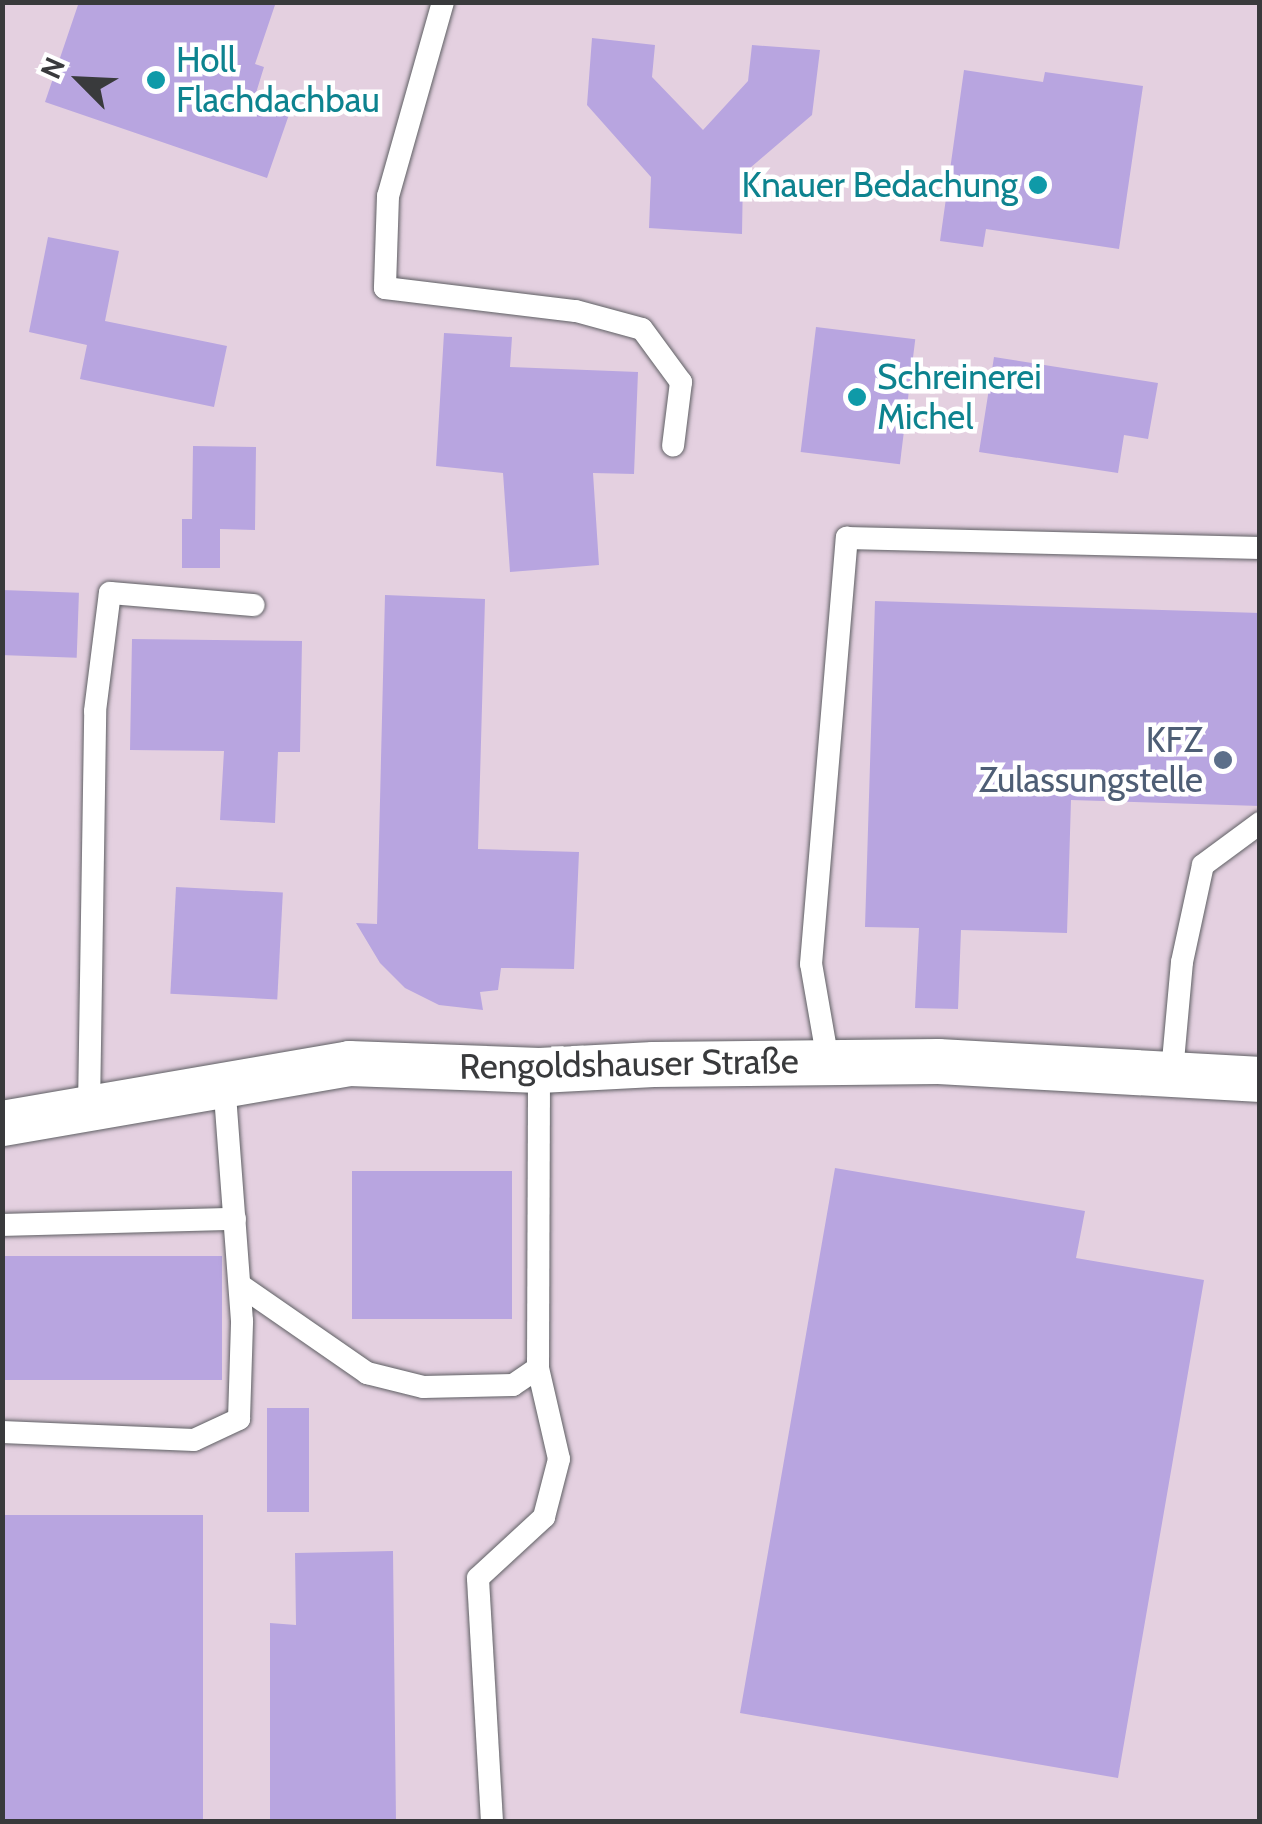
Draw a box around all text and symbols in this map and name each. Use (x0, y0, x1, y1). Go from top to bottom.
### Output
north arrow (30, 30, 130, 130)
place label: Holl Flachdachbau (176, 39, 380, 121)
text: N (33, 52, 72, 84)
marker: Holl Flachdachbau (145, 69, 167, 91)
place label: Knauer Bedachung (741, 164, 1018, 206)
marker: Knauer Bedachung (1027, 174, 1049, 196)
place label: Schreinerei Michel (877, 356, 1042, 438)
marker: Schreinerei Michel (846, 386, 868, 408)
place label: KFZ Zulassungstelle (979, 719, 1203, 801)
marker: KFZ Zulassungstelle (1212, 749, 1234, 771)
street label: Rengoldshauser Straße (459, 1040, 799, 1088)

